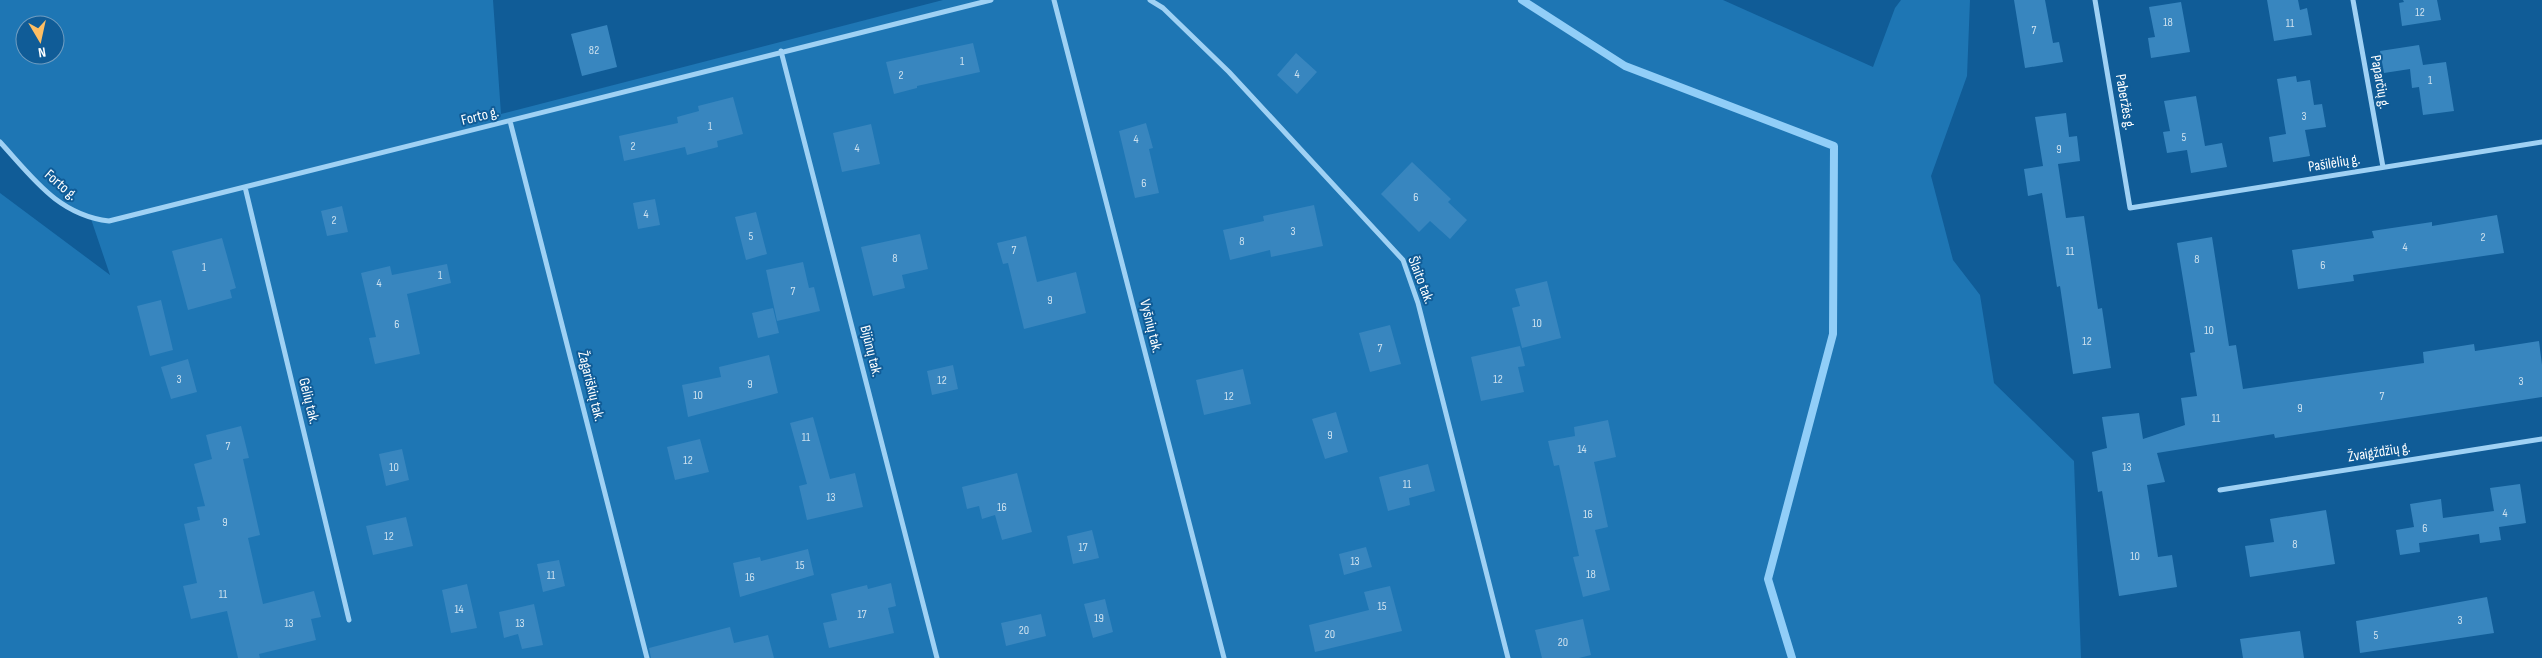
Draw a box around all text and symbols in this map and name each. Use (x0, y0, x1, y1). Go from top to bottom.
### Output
house number: 12 (2415, 5, 2425, 20)
north arrow (15, 15, 65, 65)
house number: 18 (2163, 15, 2173, 30)
house number: 11 (2286, 16, 2295, 31)
house number: 7 (2032, 23, 2037, 38)
text: N (37, 43, 47, 61)
house number: 82 (589, 43, 599, 58)
house number: 1 (960, 54, 965, 69)
street label: Paparčių g. (2366, 54, 2394, 110)
house number: 4 (1294, 67, 1300, 82)
house number: 2 (899, 68, 904, 83)
street label: Paberžės g. (2111, 73, 2139, 132)
house number: 1 (2428, 73, 2433, 88)
street label: Forto g. (459, 102, 501, 130)
house number: 3 (2301, 109, 2307, 124)
house number: 1 (708, 119, 713, 134)
house number: 5 (2182, 130, 2187, 145)
house number: 4 (1133, 132, 1139, 147)
house number: 2 (631, 139, 636, 154)
house number: 4 (854, 141, 860, 156)
house number: 9 (2056, 142, 2062, 157)
street label: Pašilėlių g. (2307, 150, 2361, 176)
street label: Forto g. (40, 165, 82, 205)
house number: 6 (1141, 176, 1147, 191)
house number: 6 (1413, 190, 1419, 205)
house number: 4 (643, 207, 649, 222)
house number: 2 (332, 213, 337, 228)
house number: 3 (1290, 224, 1296, 239)
house number: 5 (749, 229, 754, 244)
house number: 2 (2481, 230, 2486, 245)
house number: 8 (1239, 234, 1245, 249)
house number: 4 (2402, 240, 2408, 255)
house number: 7 (1012, 243, 1017, 258)
house number: 11 (2066, 244, 2075, 259)
house number: 8 (892, 251, 898, 266)
house number: 8 (2194, 252, 2200, 267)
street label: Šlaito tak. (1403, 253, 1439, 307)
house number: 6 (2320, 258, 2326, 273)
house number: 1 (202, 260, 207, 275)
house number: 1 (438, 268, 443, 283)
house number: 4 (376, 276, 382, 291)
house number: 7 (791, 284, 796, 299)
house number: 9 (1047, 293, 1053, 308)
street label: Vyšnių tak. (1135, 297, 1167, 355)
house number: 10 (1532, 316, 1542, 331)
house number: 6 (394, 317, 400, 332)
street label: Bijūnų tak. (855, 323, 887, 379)
house number: 10 (2204, 323, 2214, 338)
house number: 12 (2082, 334, 2092, 349)
house number: 7 (1378, 341, 1383, 356)
street label: Žagariškių tak. (573, 349, 609, 423)
house number: 3 (176, 372, 182, 387)
house number: 12 (1493, 372, 1503, 387)
house number: 12 (937, 373, 947, 388)
house number: 3 (2518, 374, 2524, 389)
street label: Gėlių tak. (294, 376, 324, 426)
house number: 9 (747, 377, 753, 392)
house number: 10 (693, 388, 703, 403)
house number: 12 (1224, 389, 1234, 404)
house number: 7 (2380, 389, 2385, 404)
house number: 9 (2297, 401, 2303, 416)
house number: 11 (2212, 411, 2221, 426)
house number: 9 (1327, 428, 1333, 443)
house number: 11 (802, 430, 811, 445)
street label: Žvaigždžių g. (2346, 438, 2412, 466)
house number: 7 (226, 439, 231, 454)
house number: 14 (1577, 442, 1587, 457)
house number: 12 (683, 453, 693, 468)
house number: 10 (389, 460, 399, 475)
house number: 13 (2122, 460, 2132, 475)
house number: 11 (1403, 477, 1412, 492)
house number: 13 (826, 490, 836, 505)
house number: 16 (997, 500, 1007, 515)
house number: 4 (2502, 506, 2508, 521)
house number: 16 (1583, 507, 1593, 522)
house number: 9 (222, 515, 228, 530)
house number: 6 (2422, 521, 2428, 536)
house number: 12 (384, 529, 394, 544)
house number: 8 (2292, 537, 2298, 552)
house number: 17 (1079, 540, 1088, 555)
house number: 10 (2130, 549, 2140, 564)
house number: 13 (1350, 554, 1360, 569)
house number: 15 (795, 558, 805, 573)
house number: 18 (1586, 567, 1596, 582)
house number: 11 (547, 568, 556, 583)
house number: 16 (745, 570, 755, 585)
house number: 11 (219, 587, 228, 602)
house number: 15 (1377, 599, 1387, 614)
house number: 14 (454, 602, 464, 617)
house number: 17 (858, 607, 867, 622)
house number: 19 (1094, 611, 1104, 626)
house number: 3 (2457, 613, 2463, 628)
house number: 13 (284, 616, 294, 631)
house number: 13 (515, 616, 525, 631)
house number: 20 (1019, 623, 1029, 638)
house number: 20 (1325, 627, 1335, 642)
house number: 5 (2374, 628, 2379, 643)
house number: 20 (1558, 635, 1568, 650)

